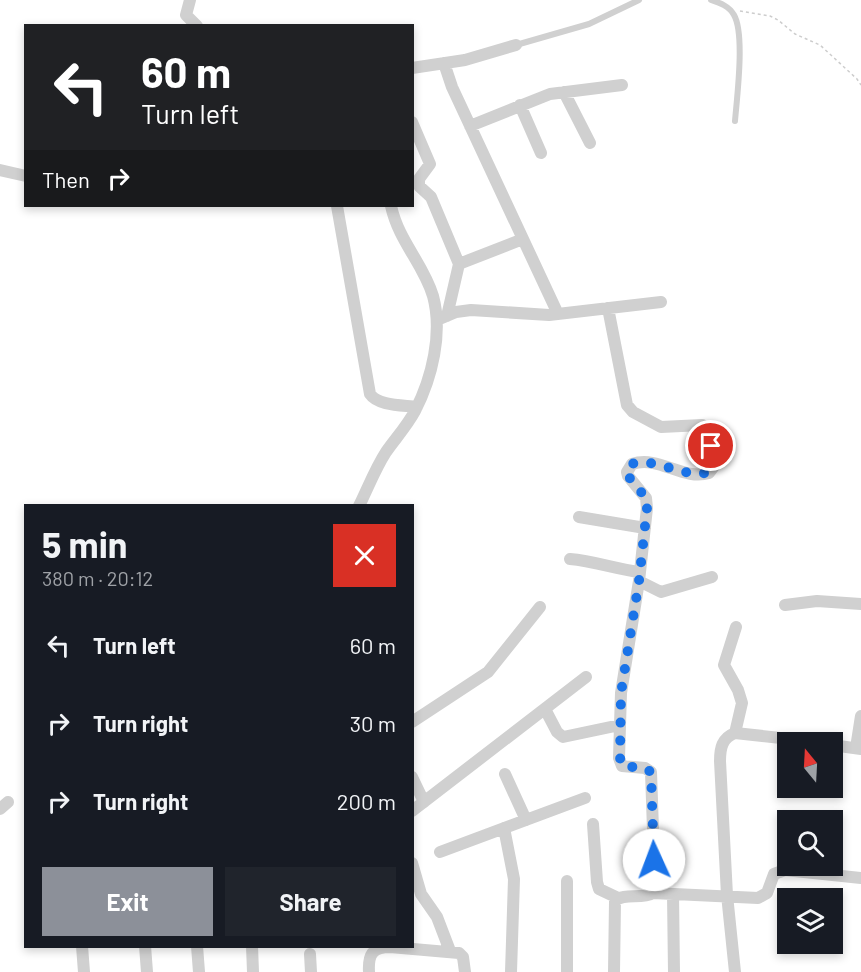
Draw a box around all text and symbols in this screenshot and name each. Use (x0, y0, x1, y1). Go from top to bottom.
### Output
text: 60 m (141, 46, 231, 96)
icon: left (42, 48, 120, 126)
text: Turn left (141, 97, 239, 129)
icon: right (102, 162, 135, 195)
text: Then (42, 166, 90, 192)
pin (685, 420, 736, 471)
icon: arrive (694, 429, 727, 462)
text: 5 min (42, 522, 128, 565)
button: close (333, 524, 396, 587)
text: 380 m · 20:12 (42, 566, 153, 590)
icon: left (42, 629, 75, 662)
text: Turn left (93, 632, 176, 658)
text: 60 m (350, 632, 396, 658)
icon: right (42, 707, 75, 740)
text: Turn right (93, 710, 188, 736)
text: 30 m (350, 710, 396, 736)
north arrow (777, 732, 843, 798)
map controls (777, 732, 843, 954)
icon: right (42, 785, 75, 818)
text: Turn right (93, 788, 188, 814)
text: 200 m (337, 788, 396, 814)
button: search (777, 810, 843, 876)
position arrow (622, 828, 686, 892)
button: Exit (42, 867, 213, 936)
button: Share (225, 867, 396, 936)
button: layers (777, 888, 843, 954)

